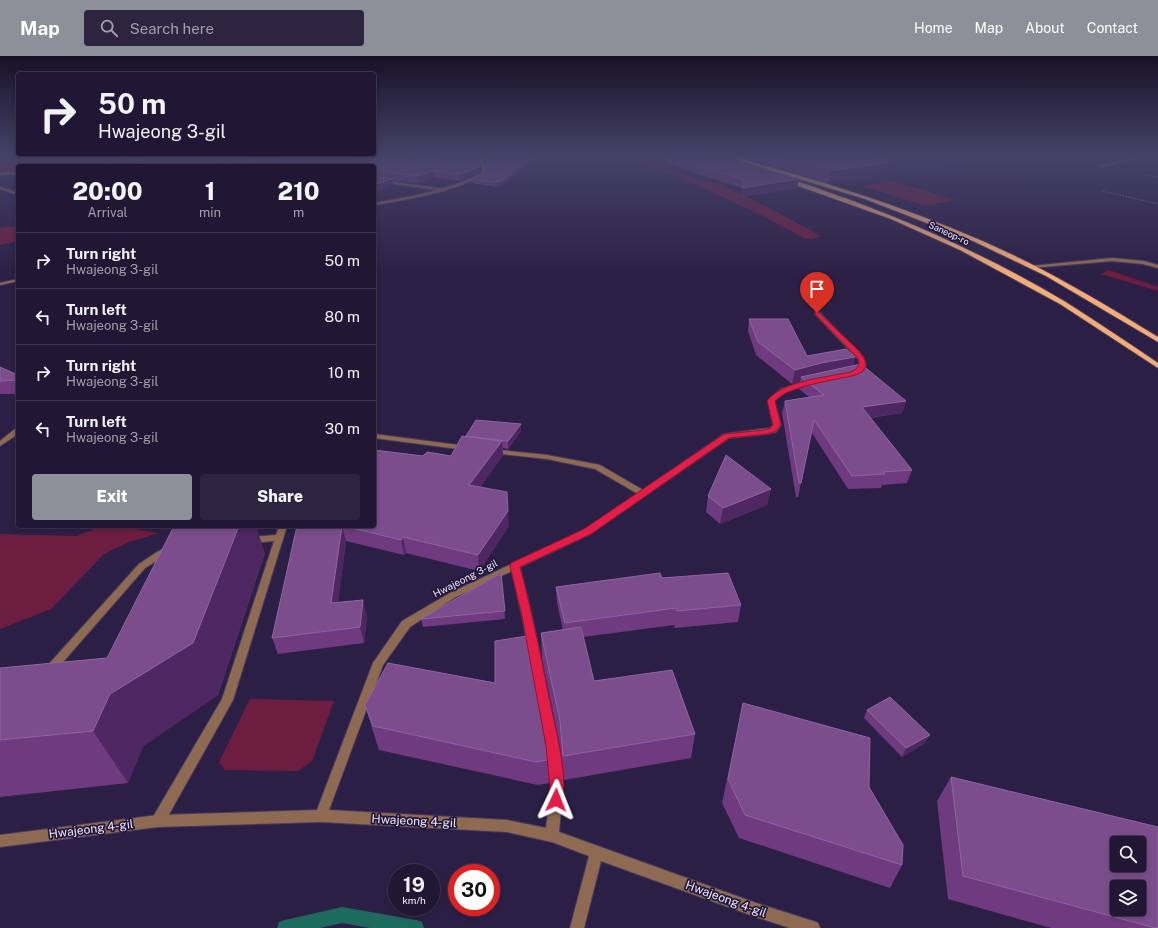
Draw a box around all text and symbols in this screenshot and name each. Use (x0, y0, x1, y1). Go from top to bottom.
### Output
search box (84, 10, 364, 46)
text: Map (20, 17, 60, 39)
icon: search (98, 17, 120, 39)
text: Search here (130, 20, 214, 37)
text: Home (914, 20, 953, 36)
text: Map (975, 20, 1003, 36)
text: About (1025, 20, 1065, 36)
text: Contact (1087, 20, 1138, 36)
text: 50 m (98, 87, 166, 120)
icon: right (32, 88, 84, 140)
text: Hwajeong 3-gil (98, 121, 226, 142)
text: 20:00 (72, 177, 143, 205)
text: 1 (205, 177, 215, 205)
text: 210 (278, 177, 320, 205)
text: Arrival (87, 205, 128, 220)
text: min (199, 205, 221, 220)
text: m (293, 205, 304, 220)
street label: Saneop-ro (927, 219, 971, 247)
text: Turn right (66, 245, 136, 262)
icon: right (32, 250, 54, 272)
text: 50 m (325, 252, 360, 269)
text: Hwajeong 3-gil (66, 262, 158, 277)
pin (800, 272, 834, 313)
icon: arrive (806, 278, 828, 300)
text: Turn left (66, 301, 127, 318)
icon: left (32, 306, 54, 328)
text: 80 m (325, 308, 360, 325)
text: Hwajeong 3-gil (66, 318, 158, 333)
text: Turn right (66, 357, 136, 374)
icon: right (32, 362, 54, 384)
text: 10 m (328, 364, 360, 381)
text: Hwajeong 3-gil (66, 374, 158, 389)
text: Turn left (66, 413, 127, 430)
icon: left (32, 418, 54, 440)
text: 30 m (325, 420, 360, 437)
text: Hwajeong 3-gil (66, 430, 158, 445)
button: Exit (32, 474, 192, 520)
button: Share (200, 474, 360, 520)
street label: Hwajeong 3-gil (431, 557, 499, 599)
position arrow (535, 779, 577, 821)
street label: Hwajeong 4-gil (371, 812, 457, 830)
street label: Hwajeong 4-gil (48, 817, 135, 841)
map controls (1110, 836, 1146, 916)
button: search (1110, 836, 1146, 872)
speed limit sign: 30 (448, 864, 500, 916)
text: 19 (403, 873, 425, 897)
street label: Hwajeong 4-gil (684, 878, 769, 920)
button: layers (1110, 880, 1146, 916)
text: km/h (402, 894, 426, 906)

